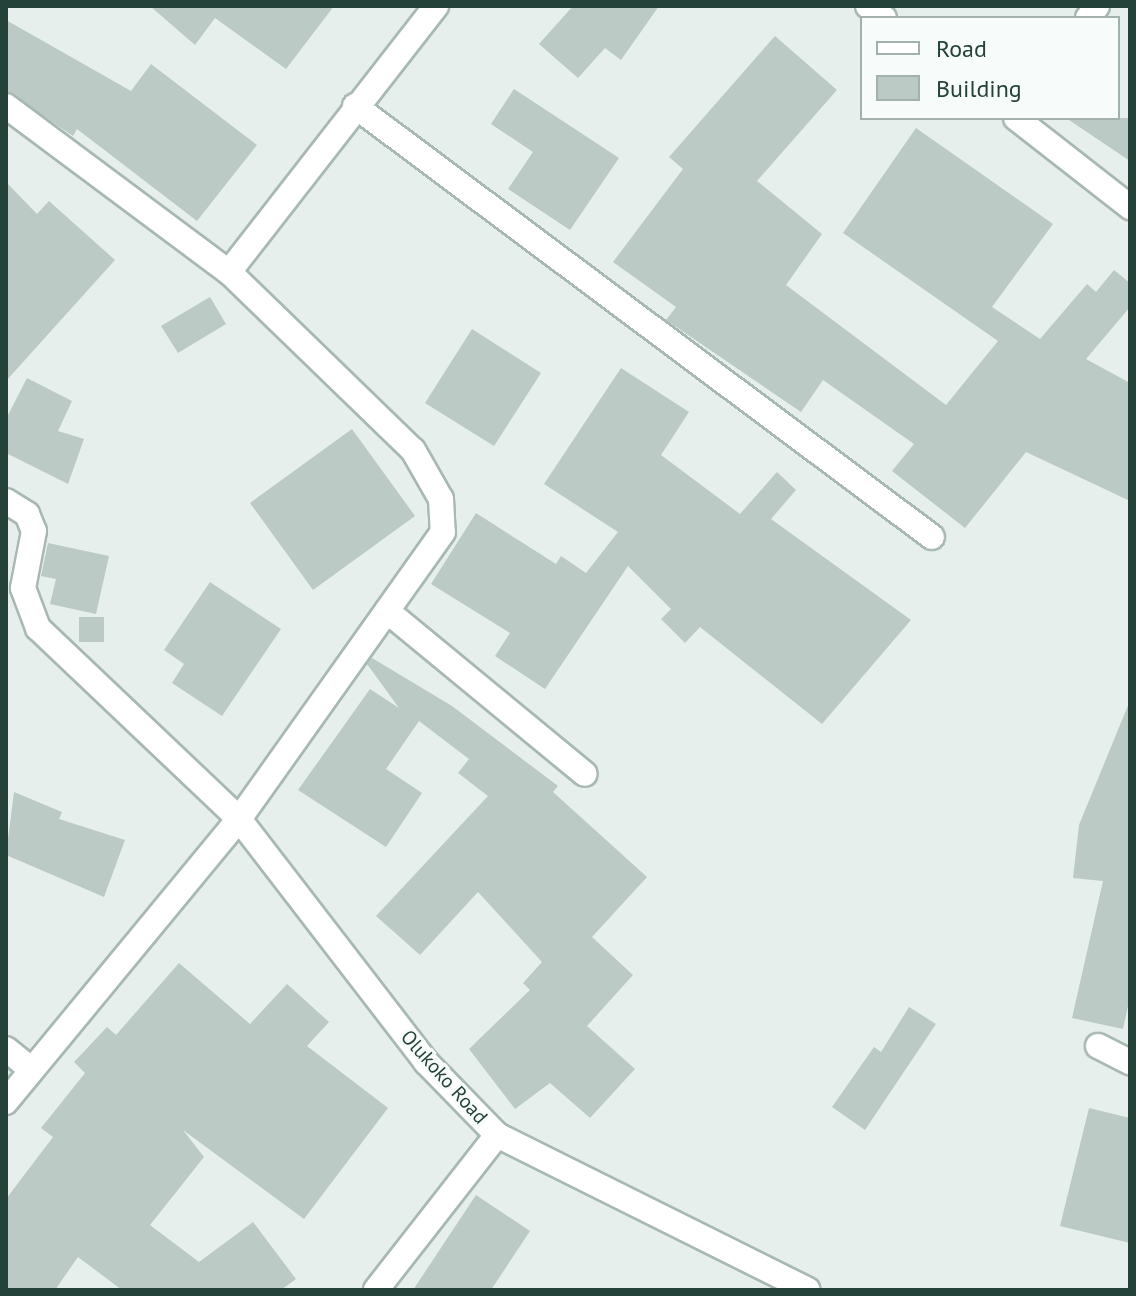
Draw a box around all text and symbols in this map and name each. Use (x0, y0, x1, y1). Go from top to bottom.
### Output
legend (860, 16, 1120, 120)
text: Road (936, 33, 987, 64)
text: Building (936, 73, 1022, 104)
street label: Olukoko Road (396, 1025, 492, 1129)

